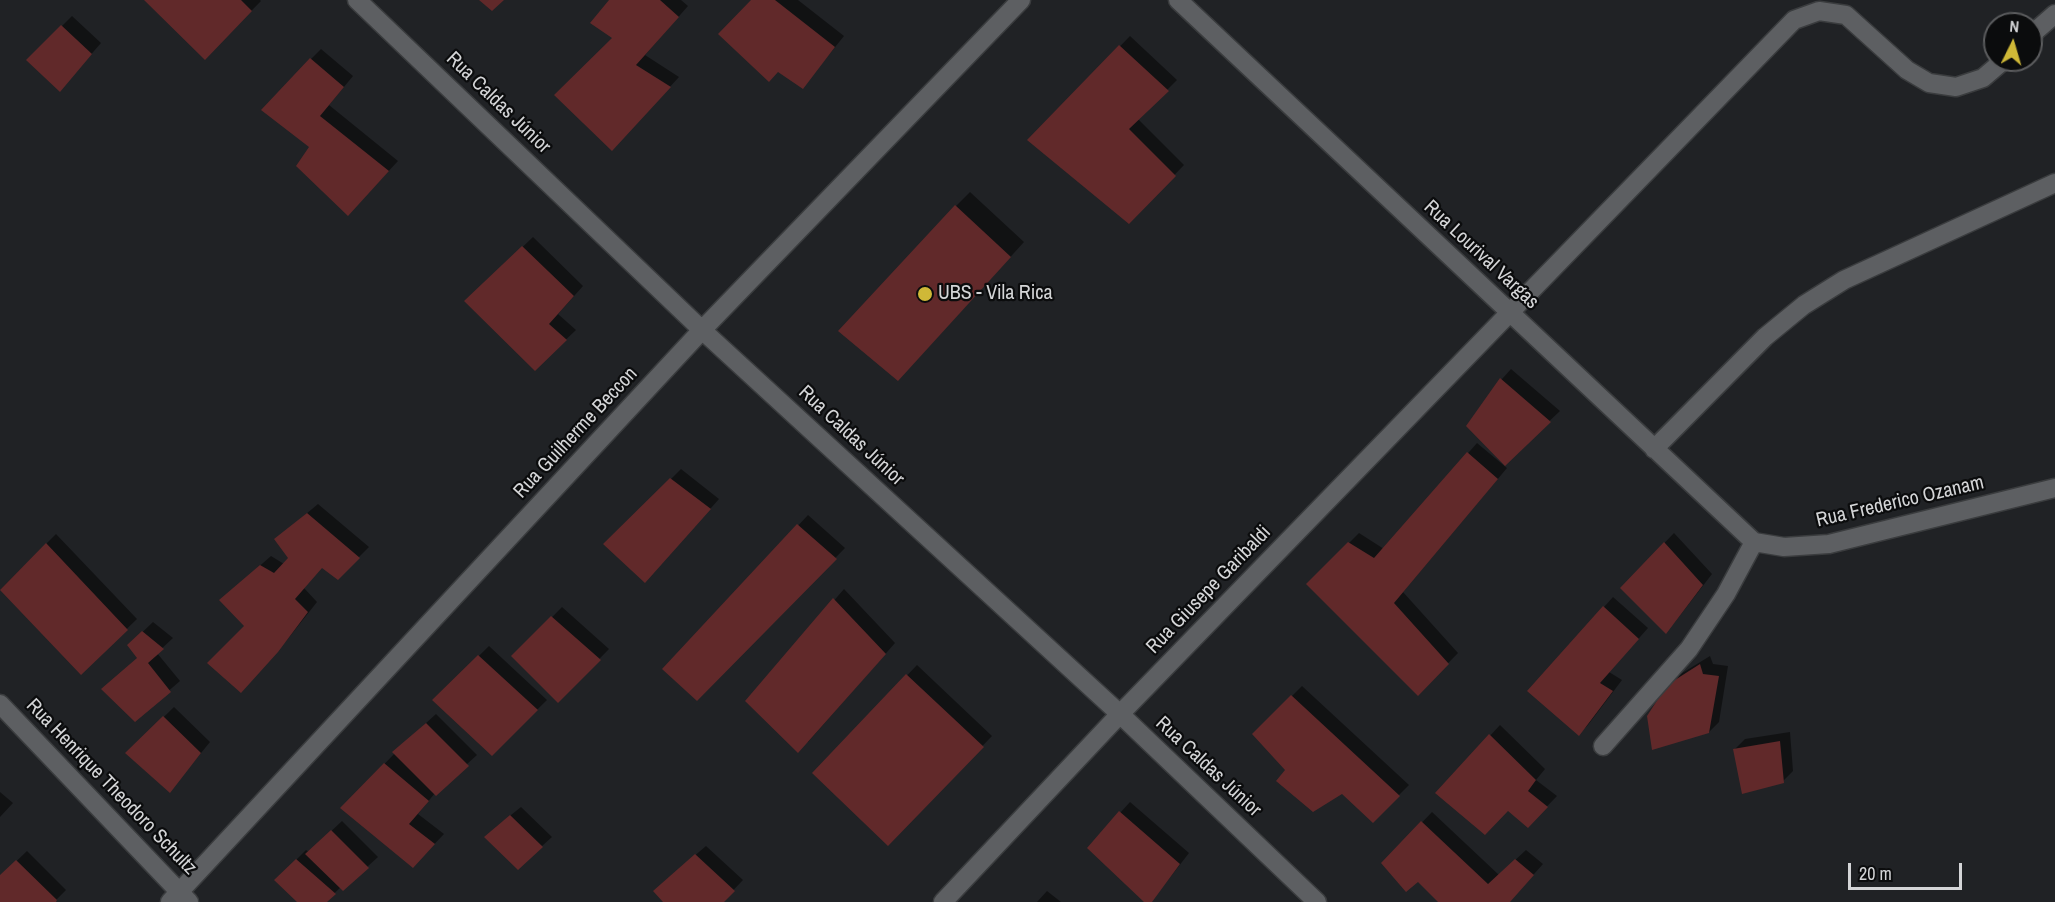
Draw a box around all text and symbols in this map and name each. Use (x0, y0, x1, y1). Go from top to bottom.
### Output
north arrow (1983, 12, 2043, 72)
text: N (2009, 15, 2020, 37)
street label: Rua Caldas Júnior (441, 47, 555, 159)
street label: Rua Lourival Vargas (1419, 196, 1543, 314)
place label: UBS - Vila Rica (938, 282, 1053, 306)
marker: UBS - Vila Rica (916, 285, 934, 303)
street label: Rua Guilherme Beccon (509, 362, 643, 504)
street label: Rua Caldas Júnior (793, 381, 909, 491)
street label: Rua Frederico Ozanam (1814, 471, 1986, 533)
street label: Rua Giusepe Garibaldi (1142, 521, 1276, 659)
street label: Rua Henrique Theodoro Schultz (21, 694, 201, 880)
street label: Rua Caldas Júnior (1150, 712, 1266, 822)
scale bar (1851, 851, 1965, 889)
text: 20 m (1859, 861, 1892, 886)

